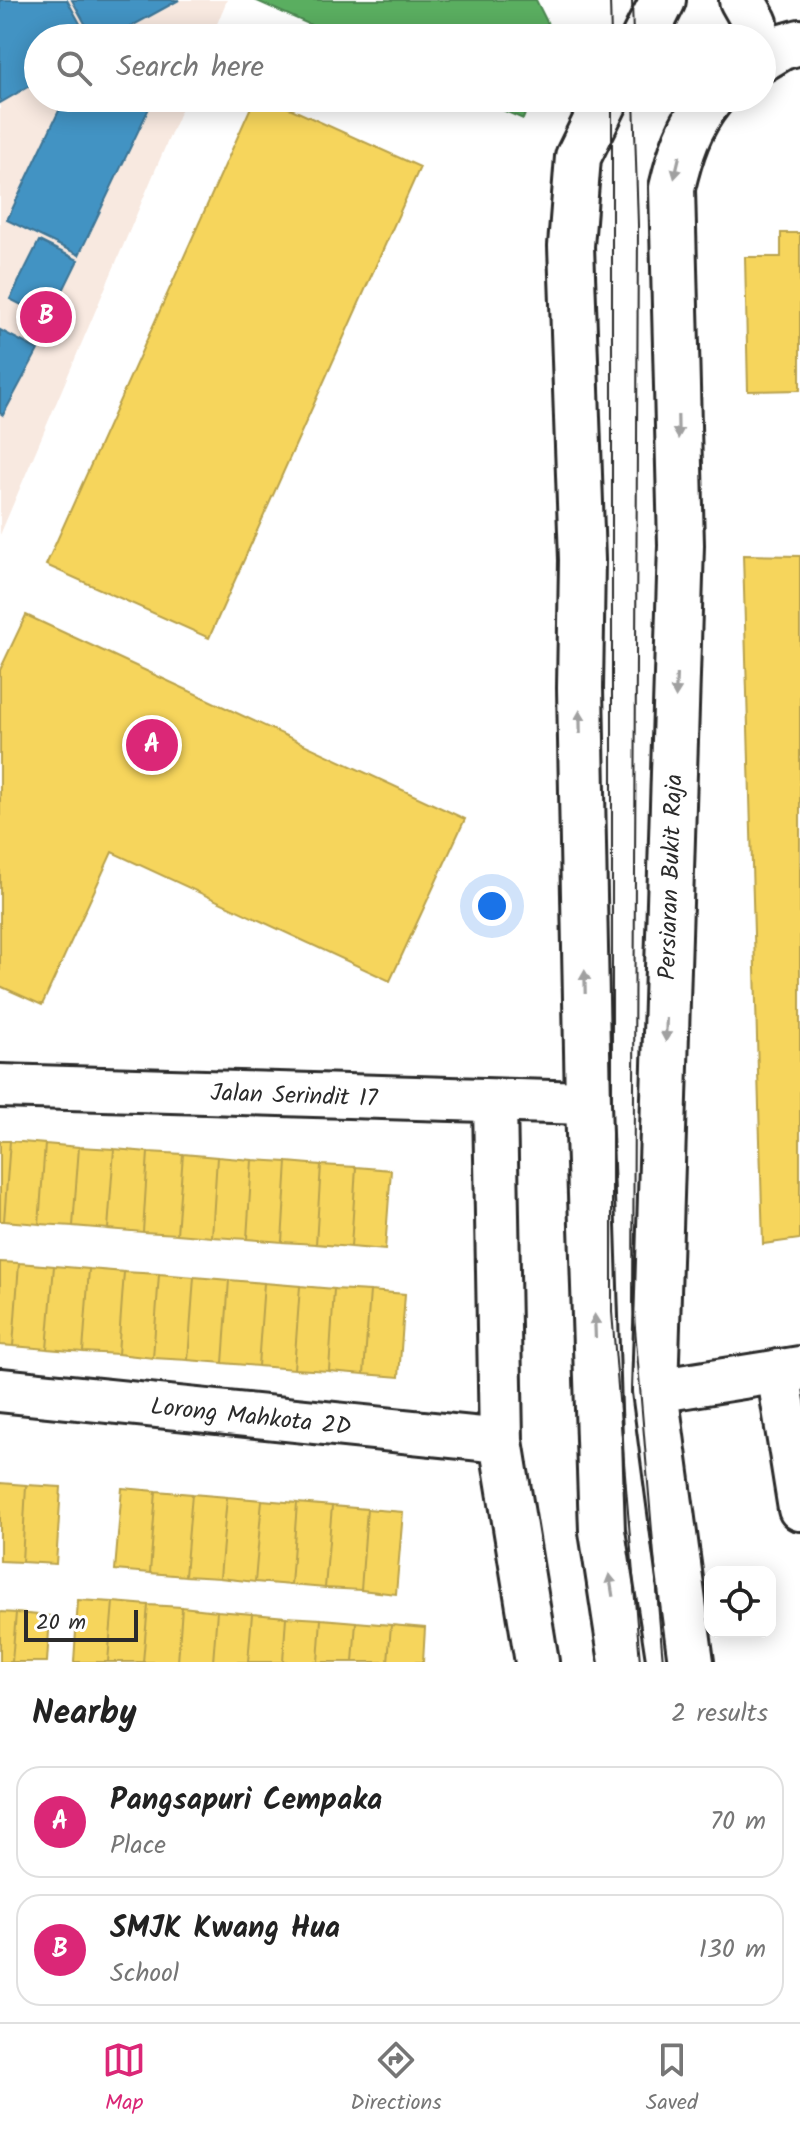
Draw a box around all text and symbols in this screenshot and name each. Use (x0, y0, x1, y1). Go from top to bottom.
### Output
search box (24, 24, 776, 112)
text: Search here (116, 44, 264, 92)
icon: search (52, 46, 96, 90)
one-way arrow (671, 155, 683, 180)
pin: B (20, 287, 72, 347)
one-way arrow (671, 415, 684, 440)
one-way arrow (670, 674, 683, 699)
one-way arrow (574, 709, 587, 734)
pin: A (126, 715, 178, 775)
street label: Persiaran Bukit Raja (648, 773, 695, 981)
your location (472, 886, 512, 926)
one-way arrow (579, 969, 592, 994)
one-way arrow (659, 1018, 672, 1043)
street label: Jalan Serindit 17 (210, 1074, 379, 1119)
one-way arrow (589, 1313, 602, 1338)
street label: Lorong Mahkota 2D (149, 1388, 353, 1447)
map controls (704, 1566, 776, 1638)
button: locate (704, 1566, 776, 1638)
one-way arrow (604, 1572, 617, 1597)
scale bar (24, 1606, 138, 1642)
text: 20 m (36, 1606, 86, 1641)
text: Nearby (32, 1687, 137, 1741)
text: 2 results (671, 1693, 768, 1735)
text: Pangsapuri Cempaka (110, 1777, 382, 1825)
text: A (52, 1801, 68, 1843)
text: 70 m (710, 1801, 766, 1843)
text: Place (110, 1825, 166, 1867)
text: SMJK Kwang Hua (110, 1905, 340, 1953)
text: B (52, 1929, 68, 1971)
text: 130 m (699, 1929, 766, 1971)
text: School (110, 1953, 179, 1995)
tab: Map (102, 2038, 146, 2121)
tab: Directions (350, 2038, 442, 2121)
tab: Saved (646, 2038, 698, 2121)

